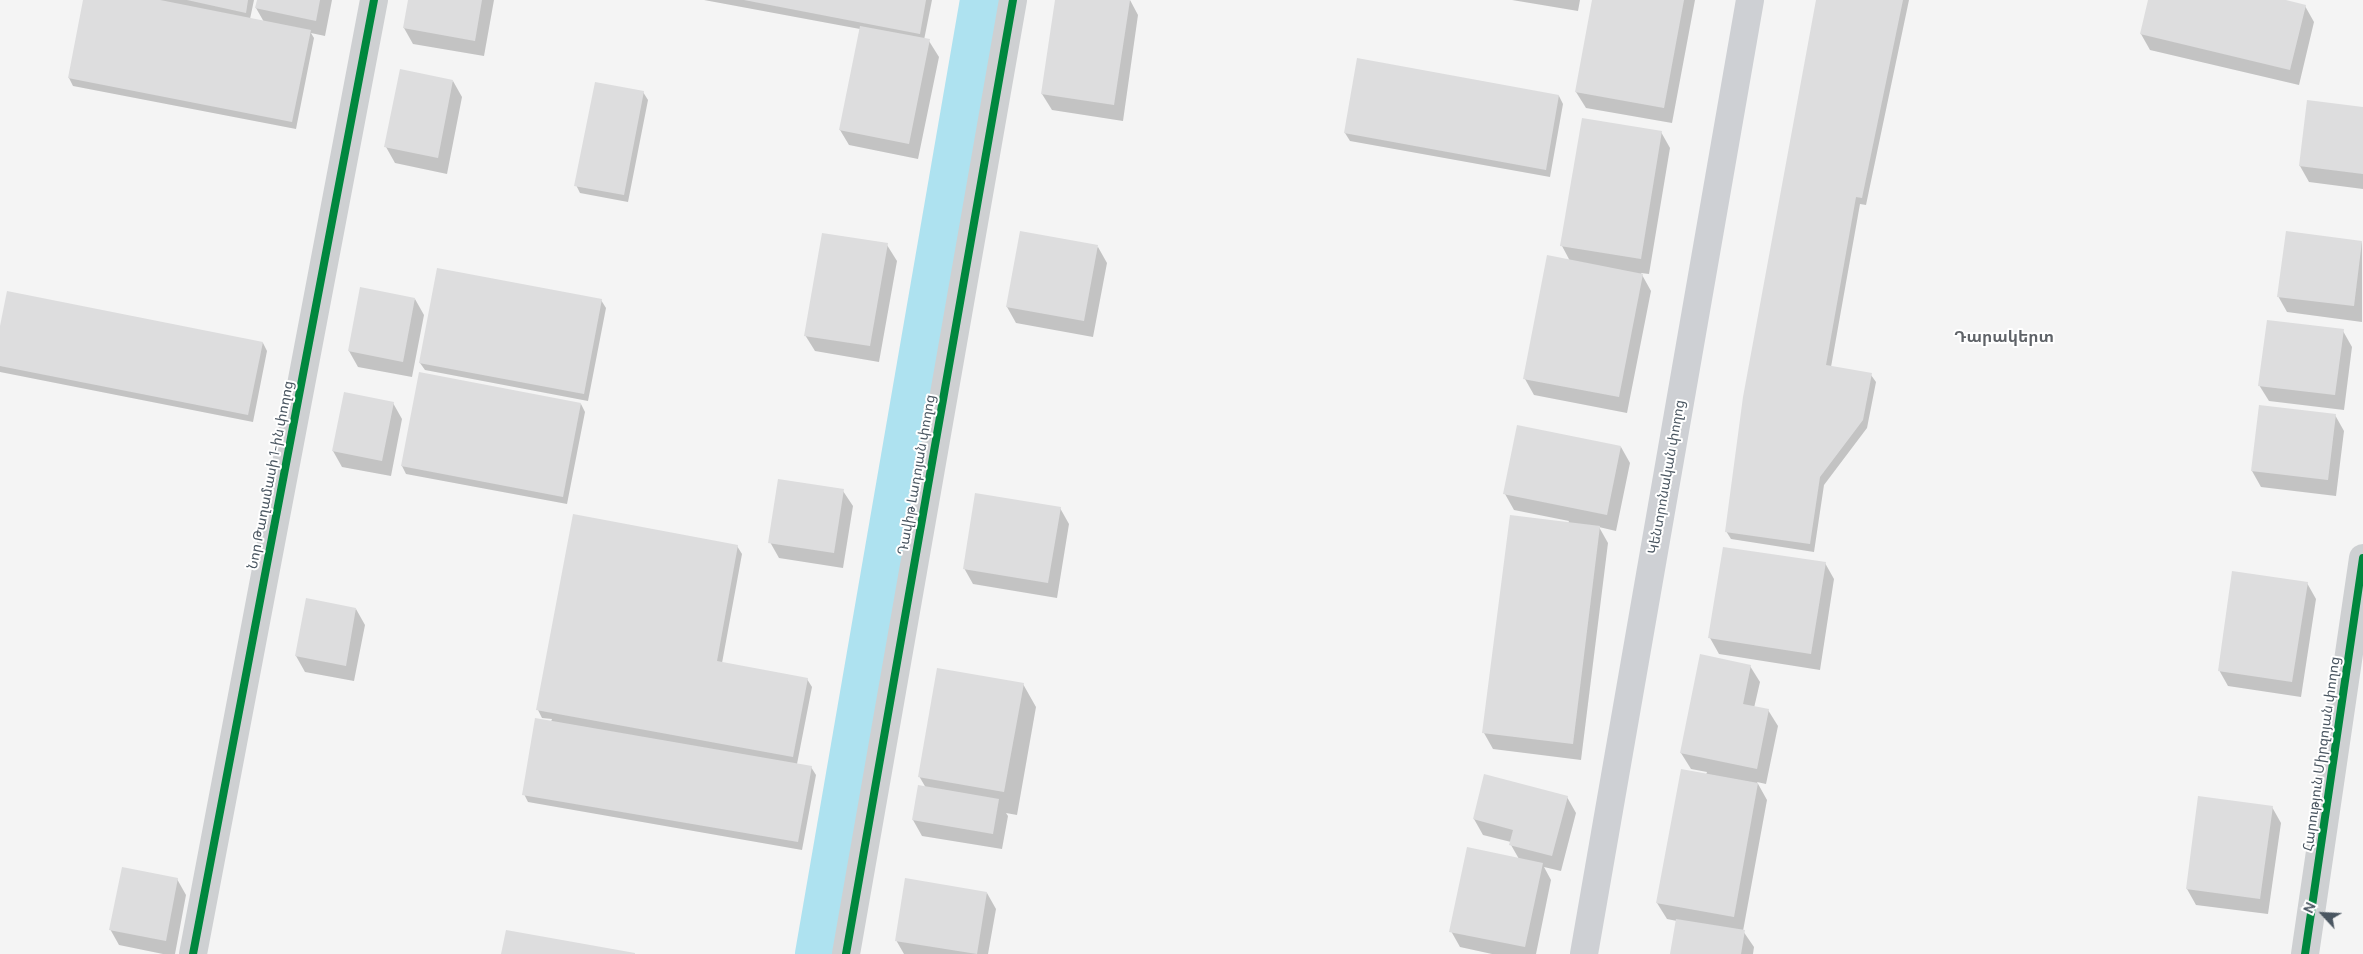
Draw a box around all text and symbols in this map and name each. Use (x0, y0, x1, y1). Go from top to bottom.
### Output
district label: Դարակերտ (1954, 328, 2054, 348)
street label: Նոր Թաղամասի 1-ին փողոց (244, 379, 298, 571)
street label: Դավիթ Լադոյան փողոց (895, 393, 939, 557)
street label: Կենտրոնական փողոց (1645, 399, 1689, 555)
street label: Հարություն Միրզոյան փողոց (2300, 656, 2344, 852)
north arrow (2298, 889, 2348, 939)
text: N (2298, 899, 2320, 916)

